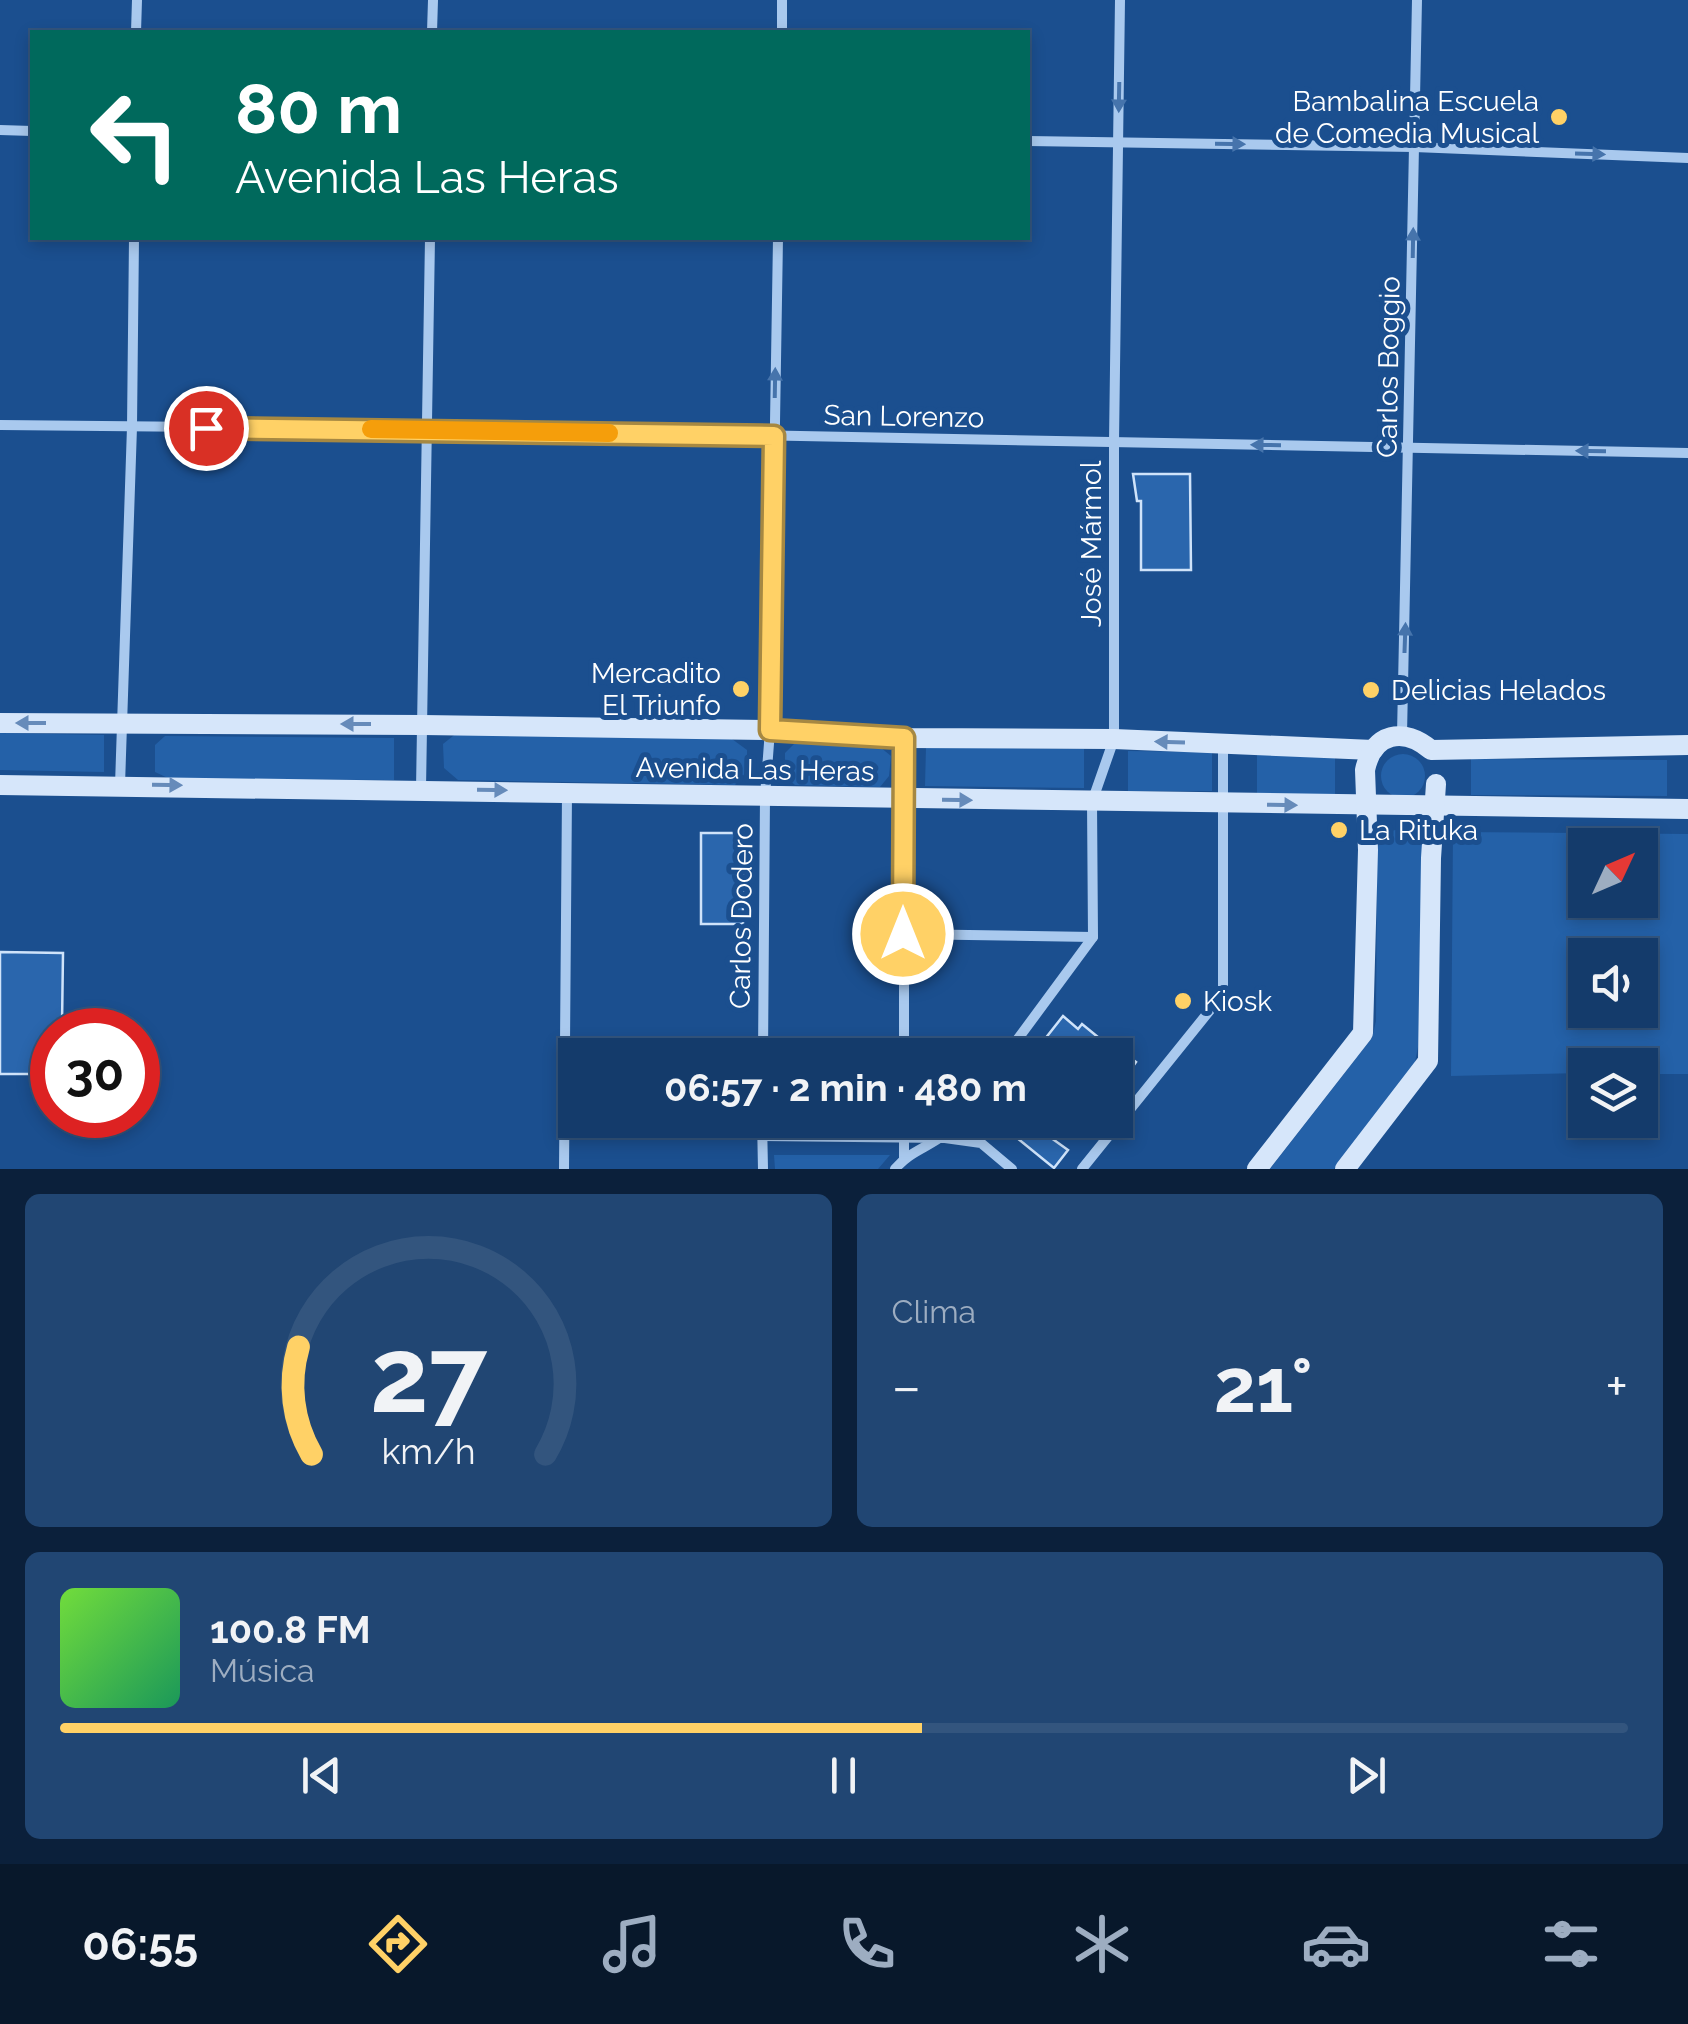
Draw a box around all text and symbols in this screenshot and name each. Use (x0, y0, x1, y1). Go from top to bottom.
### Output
text: 80 m (235, 67, 402, 149)
icon: left (70, 70, 200, 200)
one-way arrow (1111, 82, 1127, 114)
place label: Bambalina Escuela de Comedia Musical (1275, 85, 1539, 150)
marker: Bambalina Escuela de Comedia Musical (1548, 106, 1570, 128)
one-way arrow (1214, 136, 1246, 152)
one-way arrow (1574, 146, 1606, 162)
text: Avenida Las Heras (235, 151, 619, 204)
one-way arrow (1405, 227, 1421, 259)
street label: Carlos Boggio (1370, 276, 1407, 458)
one-way arrow (768, 367, 784, 399)
pin (164, 386, 249, 471)
street label: San Lorenzo (823, 399, 985, 434)
icon: arrive (179, 401, 234, 456)
one-way arrow (1249, 437, 1281, 453)
one-way arrow (1574, 443, 1606, 459)
street label: José Mármol (1075, 460, 1108, 627)
one-way arrow (1397, 622, 1413, 653)
place label: Mercadito El Triunfo (591, 657, 721, 722)
place label: Delicias Helados (1391, 674, 1606, 707)
marker: Mercadito El Triunfo (730, 678, 752, 700)
marker: Delicias Helados (1360, 679, 1382, 701)
one-way arrow (14, 715, 46, 731)
one-way arrow (339, 716, 371, 732)
one-way arrow (1154, 733, 1186, 749)
street label: Avenida Las Heras (635, 751, 875, 788)
one-way arrow (152, 778, 184, 794)
one-way arrow (477, 783, 509, 799)
one-way arrow (942, 793, 974, 809)
one-way arrow (1267, 797, 1299, 813)
place label: La Rituka (1359, 814, 1478, 847)
marker: La Rituka (1328, 819, 1350, 841)
street label: Carlos Dodero (723, 823, 760, 1009)
north arrow (1568, 828, 1658, 918)
map controls (1568, 828, 1658, 1138)
position arrow (851, 882, 955, 986)
button: sound (1568, 938, 1658, 1028)
place label: Kiosk (1203, 985, 1272, 1018)
marker: Kiosk (1172, 990, 1194, 1012)
speed limit sign: 30 (30, 1008, 160, 1138)
button: layers (1568, 1048, 1658, 1138)
text: 06:57 · 2 min · 480 m (664, 1065, 1027, 1110)
text: Clima (892, 1293, 976, 1330)
text: 27 (370, 1314, 487, 1436)
text: 21° (1214, 1341, 1313, 1430)
text: − (892, 1354, 921, 1419)
text: + (1605, 1354, 1628, 1419)
text: km/h (381, 1430, 475, 1472)
text: 100.8 FM (210, 1607, 371, 1652)
text: Música (210, 1652, 315, 1689)
icon: previous (294, 1748, 349, 1803)
icon: pause (816, 1748, 871, 1803)
icon: next (1339, 1748, 1394, 1803)
icon: directions (363, 1909, 433, 1979)
icon: music (597, 1909, 667, 1979)
icon: phone (832, 1909, 902, 1979)
icon: climate (1067, 1909, 1137, 1979)
icon: car (1301, 1909, 1371, 1979)
icon: filters (1536, 1909, 1606, 1979)
text: 06:55 (82, 1918, 198, 1971)

